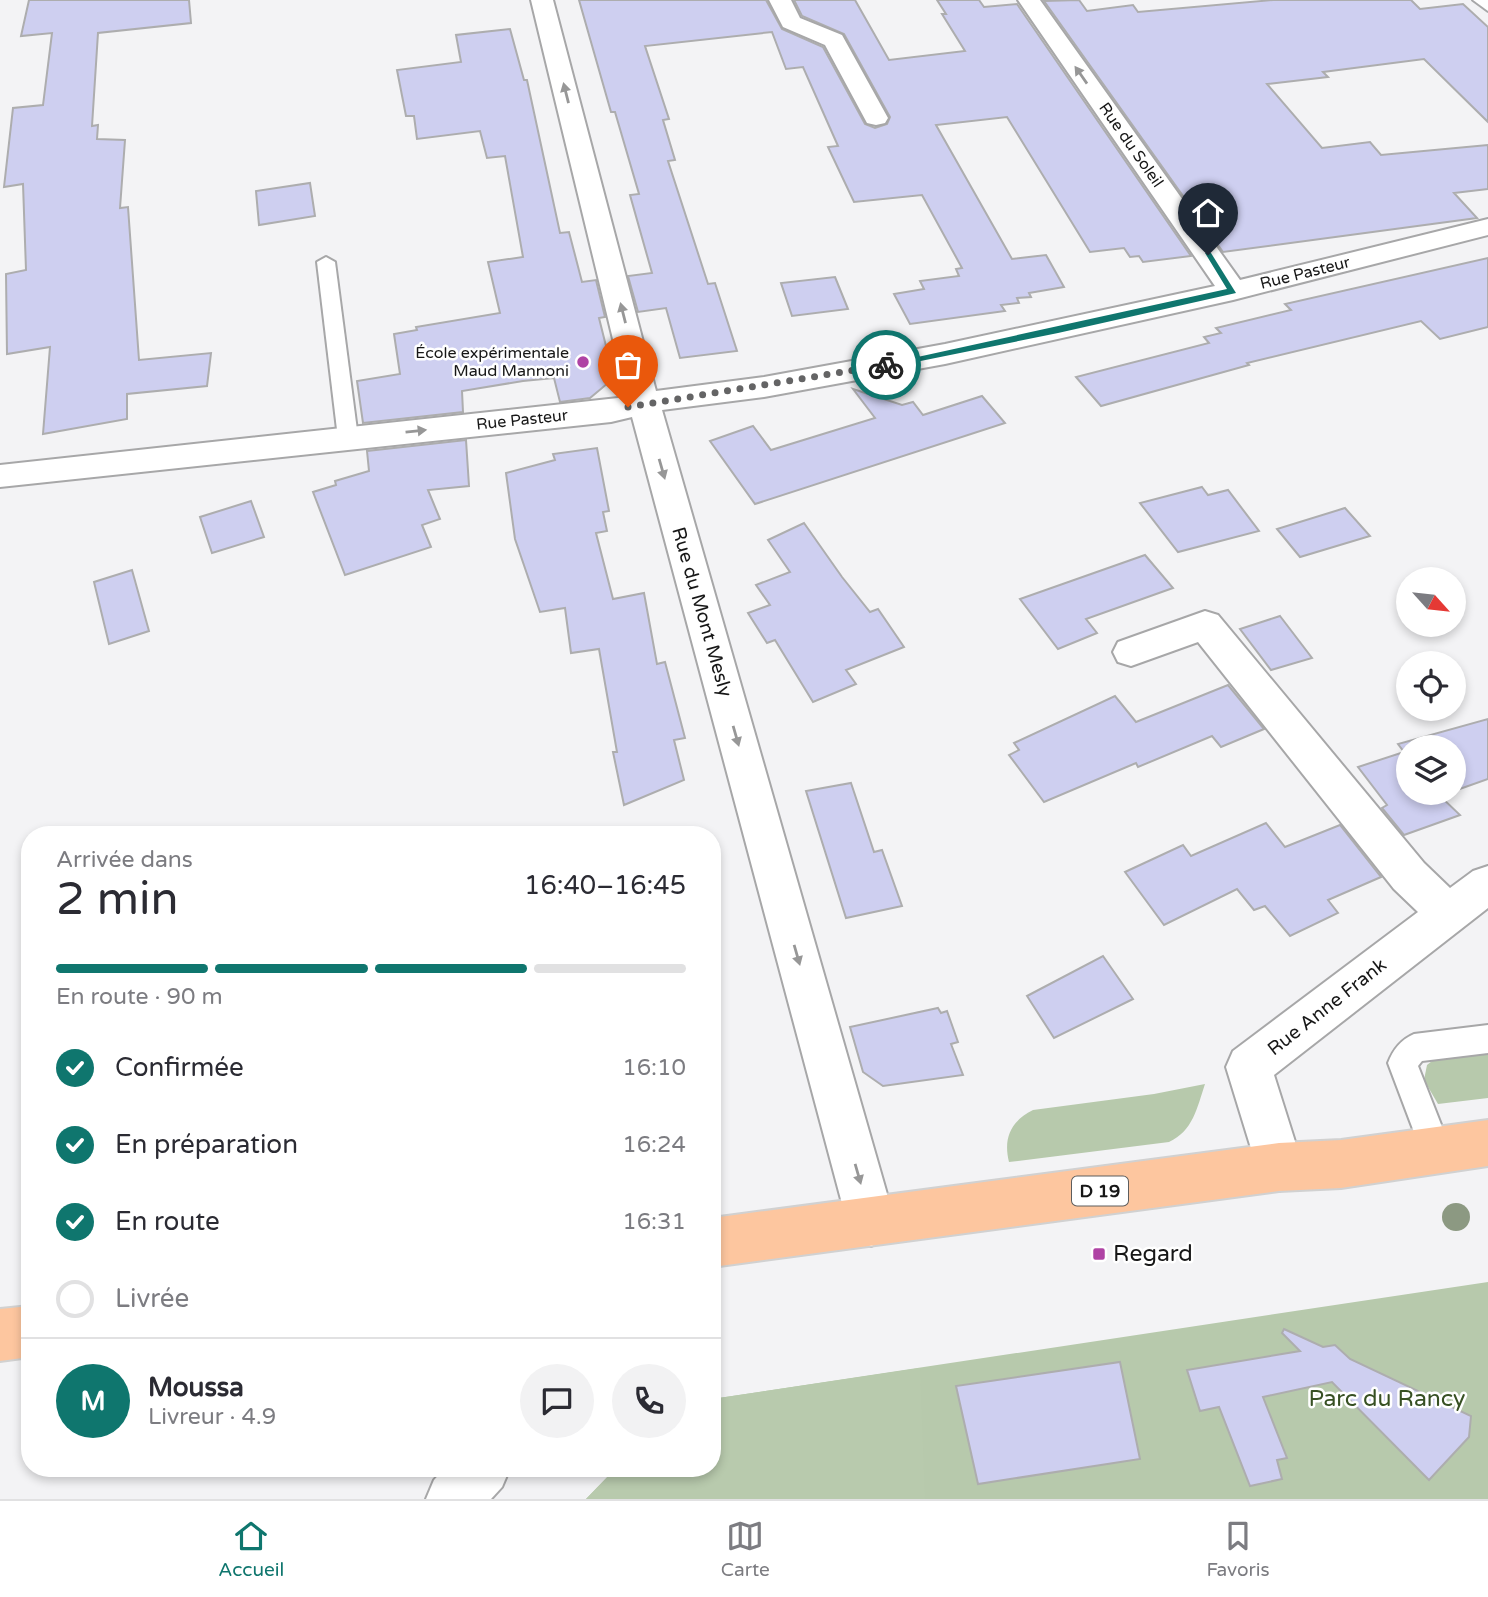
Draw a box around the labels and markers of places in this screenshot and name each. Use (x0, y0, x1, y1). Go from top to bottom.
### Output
pin (1178, 183, 1238, 255)
pin (598, 335, 658, 407)
place label: École expérimentale Maud Mannoni (415, 343, 569, 381)
marker: École expérimentale Maud Mannoni (575, 354, 591, 370)
place label: Regard (1113, 1240, 1193, 1268)
marker: Regard (1091, 1246, 1107, 1262)

